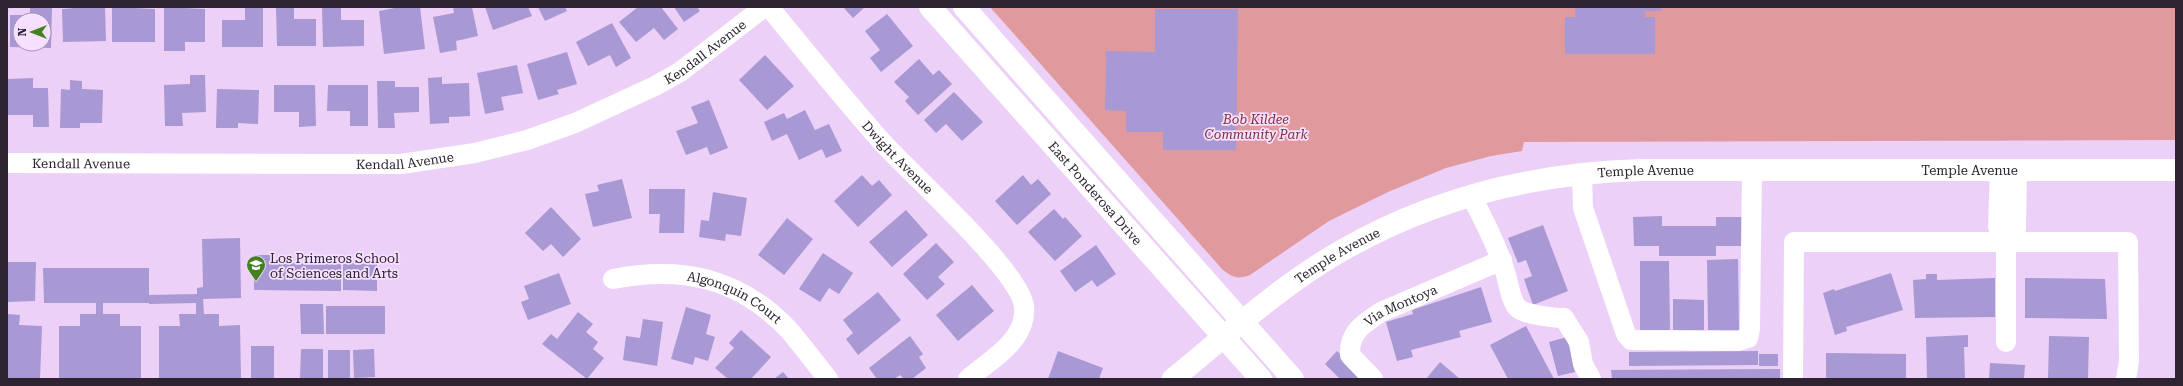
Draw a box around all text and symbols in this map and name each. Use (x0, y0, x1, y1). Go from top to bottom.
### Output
north arrow (12, 12, 52, 52)
street label: Kendall Avenue (661, 17, 749, 87)
text: N (16, 27, 29, 36)
park label: Bob Kildee Community Park (1205, 112, 1308, 142)
street label: Dwight Avenue (859, 118, 936, 196)
street label: East Ponderosa Drive (1046, 138, 1145, 248)
street label: Kendall Avenue (356, 149, 455, 172)
street label: Kendall Avenue (32, 156, 130, 171)
street label: Temple Avenue (1597, 162, 1694, 180)
street label: Temple Avenue (1921, 163, 2018, 178)
street label: Temple Avenue (1292, 224, 1382, 286)
place label: Los Primeros School of Sciences and Arts (270, 251, 399, 281)
school or university icon: Los Primeros School of Sciences and Arts (245, 254, 267, 282)
street label: Algonquin Court (686, 268, 785, 327)
street label: Via Montoya (1361, 281, 1439, 329)

